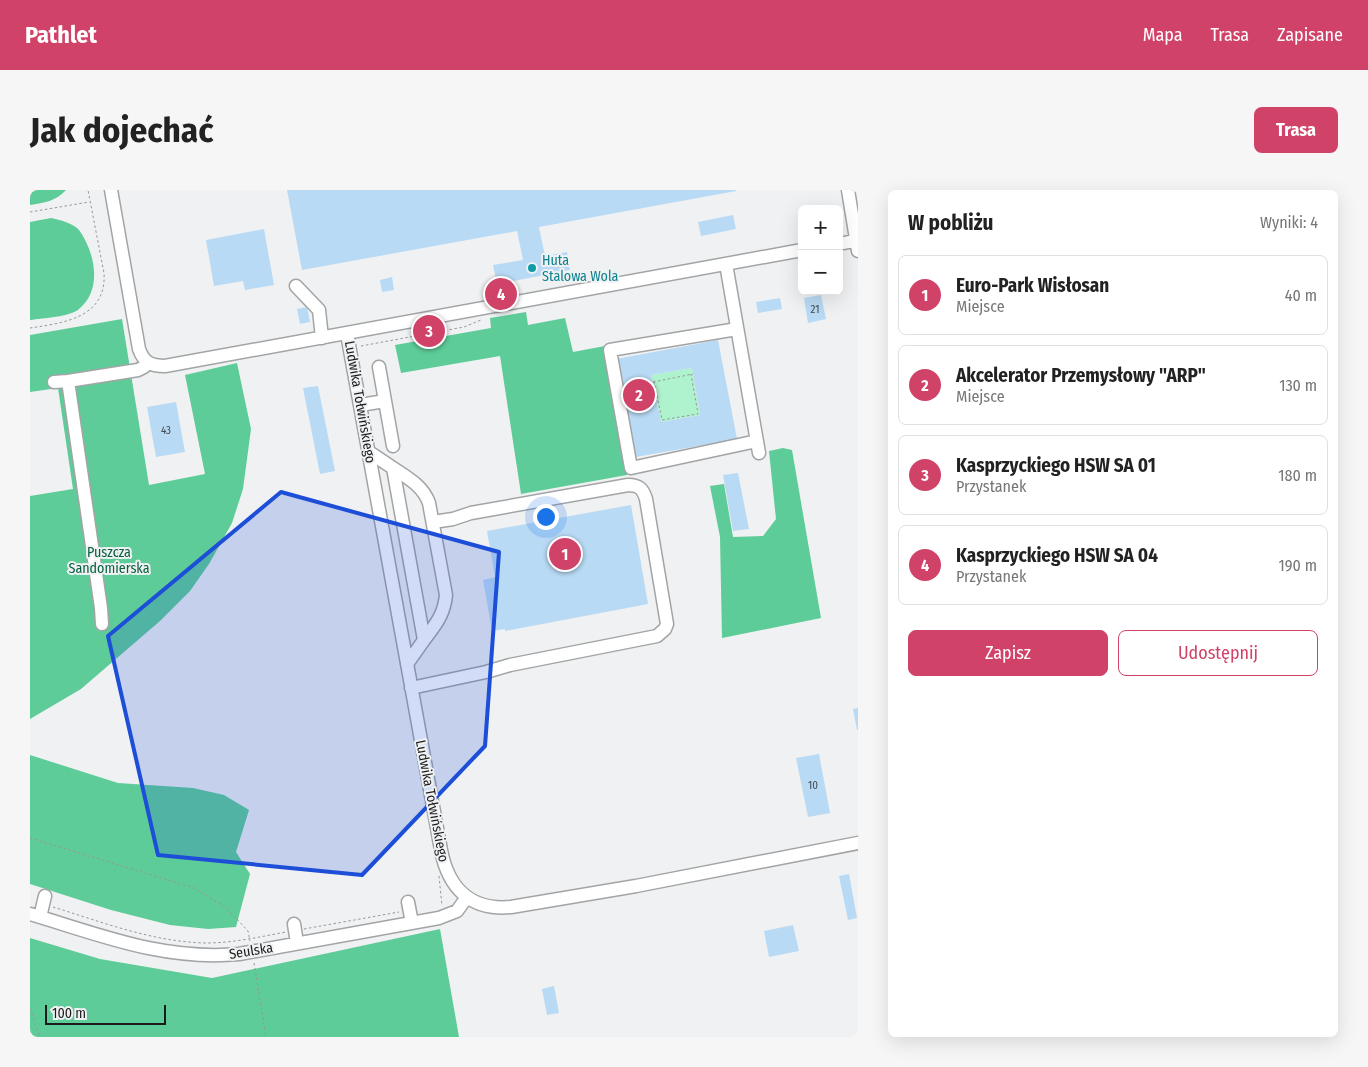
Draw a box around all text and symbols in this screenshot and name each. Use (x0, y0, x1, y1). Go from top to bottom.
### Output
text: Pathlet (25, 21, 97, 49)
text: Mapa (1143, 24, 1182, 46)
text: Trasa (1210, 24, 1249, 46)
text: Zapisane (1277, 24, 1343, 46)
button: Trasa (1254, 107, 1338, 153)
text: Jak dojechać (30, 109, 213, 151)
map controls (798, 205, 843, 295)
button: + (798, 205, 843, 250)
text: W pobliżu (908, 210, 993, 236)
text: Wyniki: 4 (1260, 213, 1318, 232)
button: − (798, 250, 843, 295)
place label: Huta Stalowa Wola (542, 252, 619, 285)
marker: Huta Stalowa Wola (526, 262, 538, 274)
text: Euro-Park Wisłosan (956, 274, 1109, 297)
pin: 4 (485, 275, 517, 313)
text: 1 (922, 286, 928, 305)
text: 40 m (1285, 286, 1317, 305)
text: Miejsce (956, 297, 1005, 316)
house number: 21 (811, 303, 819, 316)
pin: 3 (413, 312, 445, 350)
street label: Ludwika Tołwińskiego (341, 340, 379, 464)
text: Akcelerator Przemysłowy "ARP" (956, 364, 1206, 387)
pin: 2 (623, 376, 655, 414)
text: 2 (921, 376, 929, 395)
text: 130 m (1279, 376, 1317, 395)
text: Miejsce (956, 387, 1005, 406)
house number: 43 (161, 424, 171, 437)
text: Kasprzyckiego HSW SA 01 (956, 454, 1156, 477)
text: 3 (921, 466, 929, 485)
text: 180 m (1278, 466, 1317, 485)
text: Przystanek (956, 477, 1026, 496)
your location (533, 504, 559, 530)
pin: 1 (549, 535, 581, 573)
park label: Puszcza Sandomierska (68, 544, 150, 577)
text: Kasprzyckiego HSW SA 04 (956, 544, 1158, 567)
text: 4 (921, 556, 929, 575)
text: 190 m (1279, 556, 1317, 575)
text: Przystanek (956, 567, 1026, 586)
button: Zapisz (908, 630, 1108, 676)
button: Udostępnij (1118, 630, 1318, 676)
street label: Ludwika Tołwińskiego (412, 739, 452, 863)
house number: 10 (808, 779, 818, 792)
street label: Seulska (228, 939, 274, 963)
scale bar (45, 1002, 166, 1025)
text: 100 m (52, 1005, 86, 1022)

